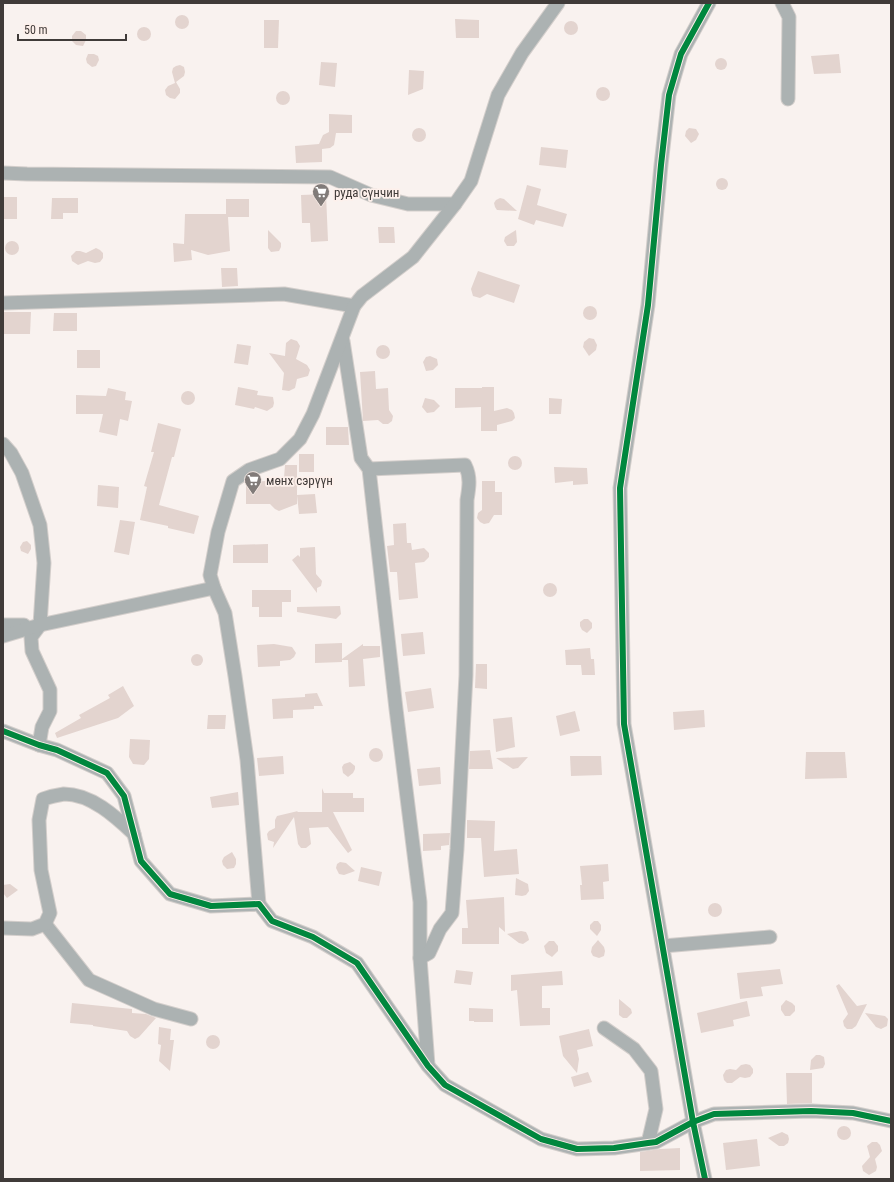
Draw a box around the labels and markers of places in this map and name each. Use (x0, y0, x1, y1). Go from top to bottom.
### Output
supermarket icon: руда сүнчин (311, 182, 331, 207)
place label: руда сүнчин (334, 185, 399, 200)
supermarket icon: мөнх сэрүүн (243, 470, 263, 495)
place label: мөнх сэрүүн (266, 473, 333, 488)

